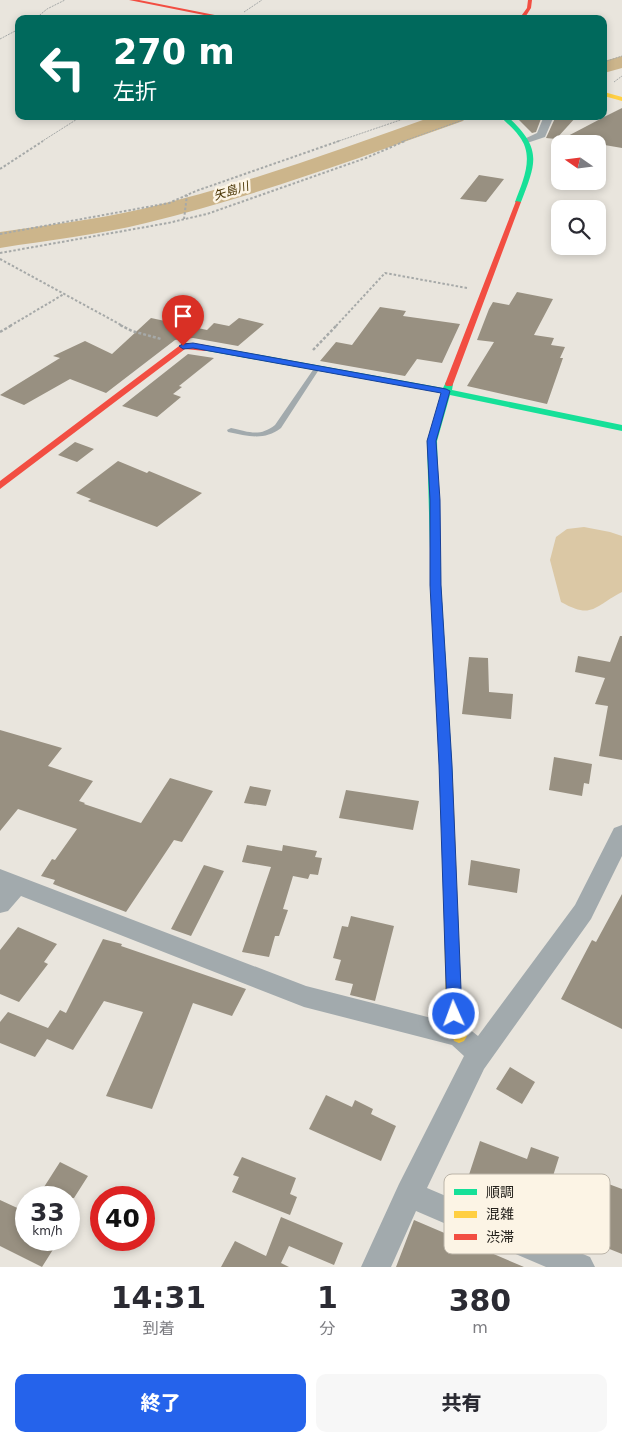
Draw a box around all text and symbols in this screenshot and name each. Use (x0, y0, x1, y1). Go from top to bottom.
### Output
text: 270 m (113, 32, 235, 72)
icon: left (30, 35, 95, 100)
text: 左折 (113, 79, 157, 104)
north arrow (551, 135, 606, 190)
map controls (551, 135, 606, 255)
water label: 矢島川 (212, 178, 252, 203)
button: search (551, 200, 606, 255)
pin (162, 295, 204, 346)
icon: arrive (169, 302, 197, 330)
position arrow (427, 987, 479, 1039)
legend (444, 1174, 610, 1254)
text: 順調 (486, 1184, 514, 1200)
speed limit sign: 40 (90, 1186, 155, 1251)
text: 33 (30, 1198, 65, 1227)
text: 混雑 (486, 1206, 514, 1222)
text: km/h (32, 1224, 63, 1238)
text: 渋滞 (486, 1229, 514, 1245)
text: 14:31 (111, 1280, 206, 1315)
text: 1 (317, 1280, 338, 1315)
text: 380 (449, 1283, 511, 1318)
text: m (472, 1318, 488, 1337)
text: 到着 (142, 1319, 175, 1338)
text: 分 (319, 1319, 335, 1338)
button: 終了 (15, 1374, 306, 1432)
button: 共有 (316, 1374, 607, 1432)

